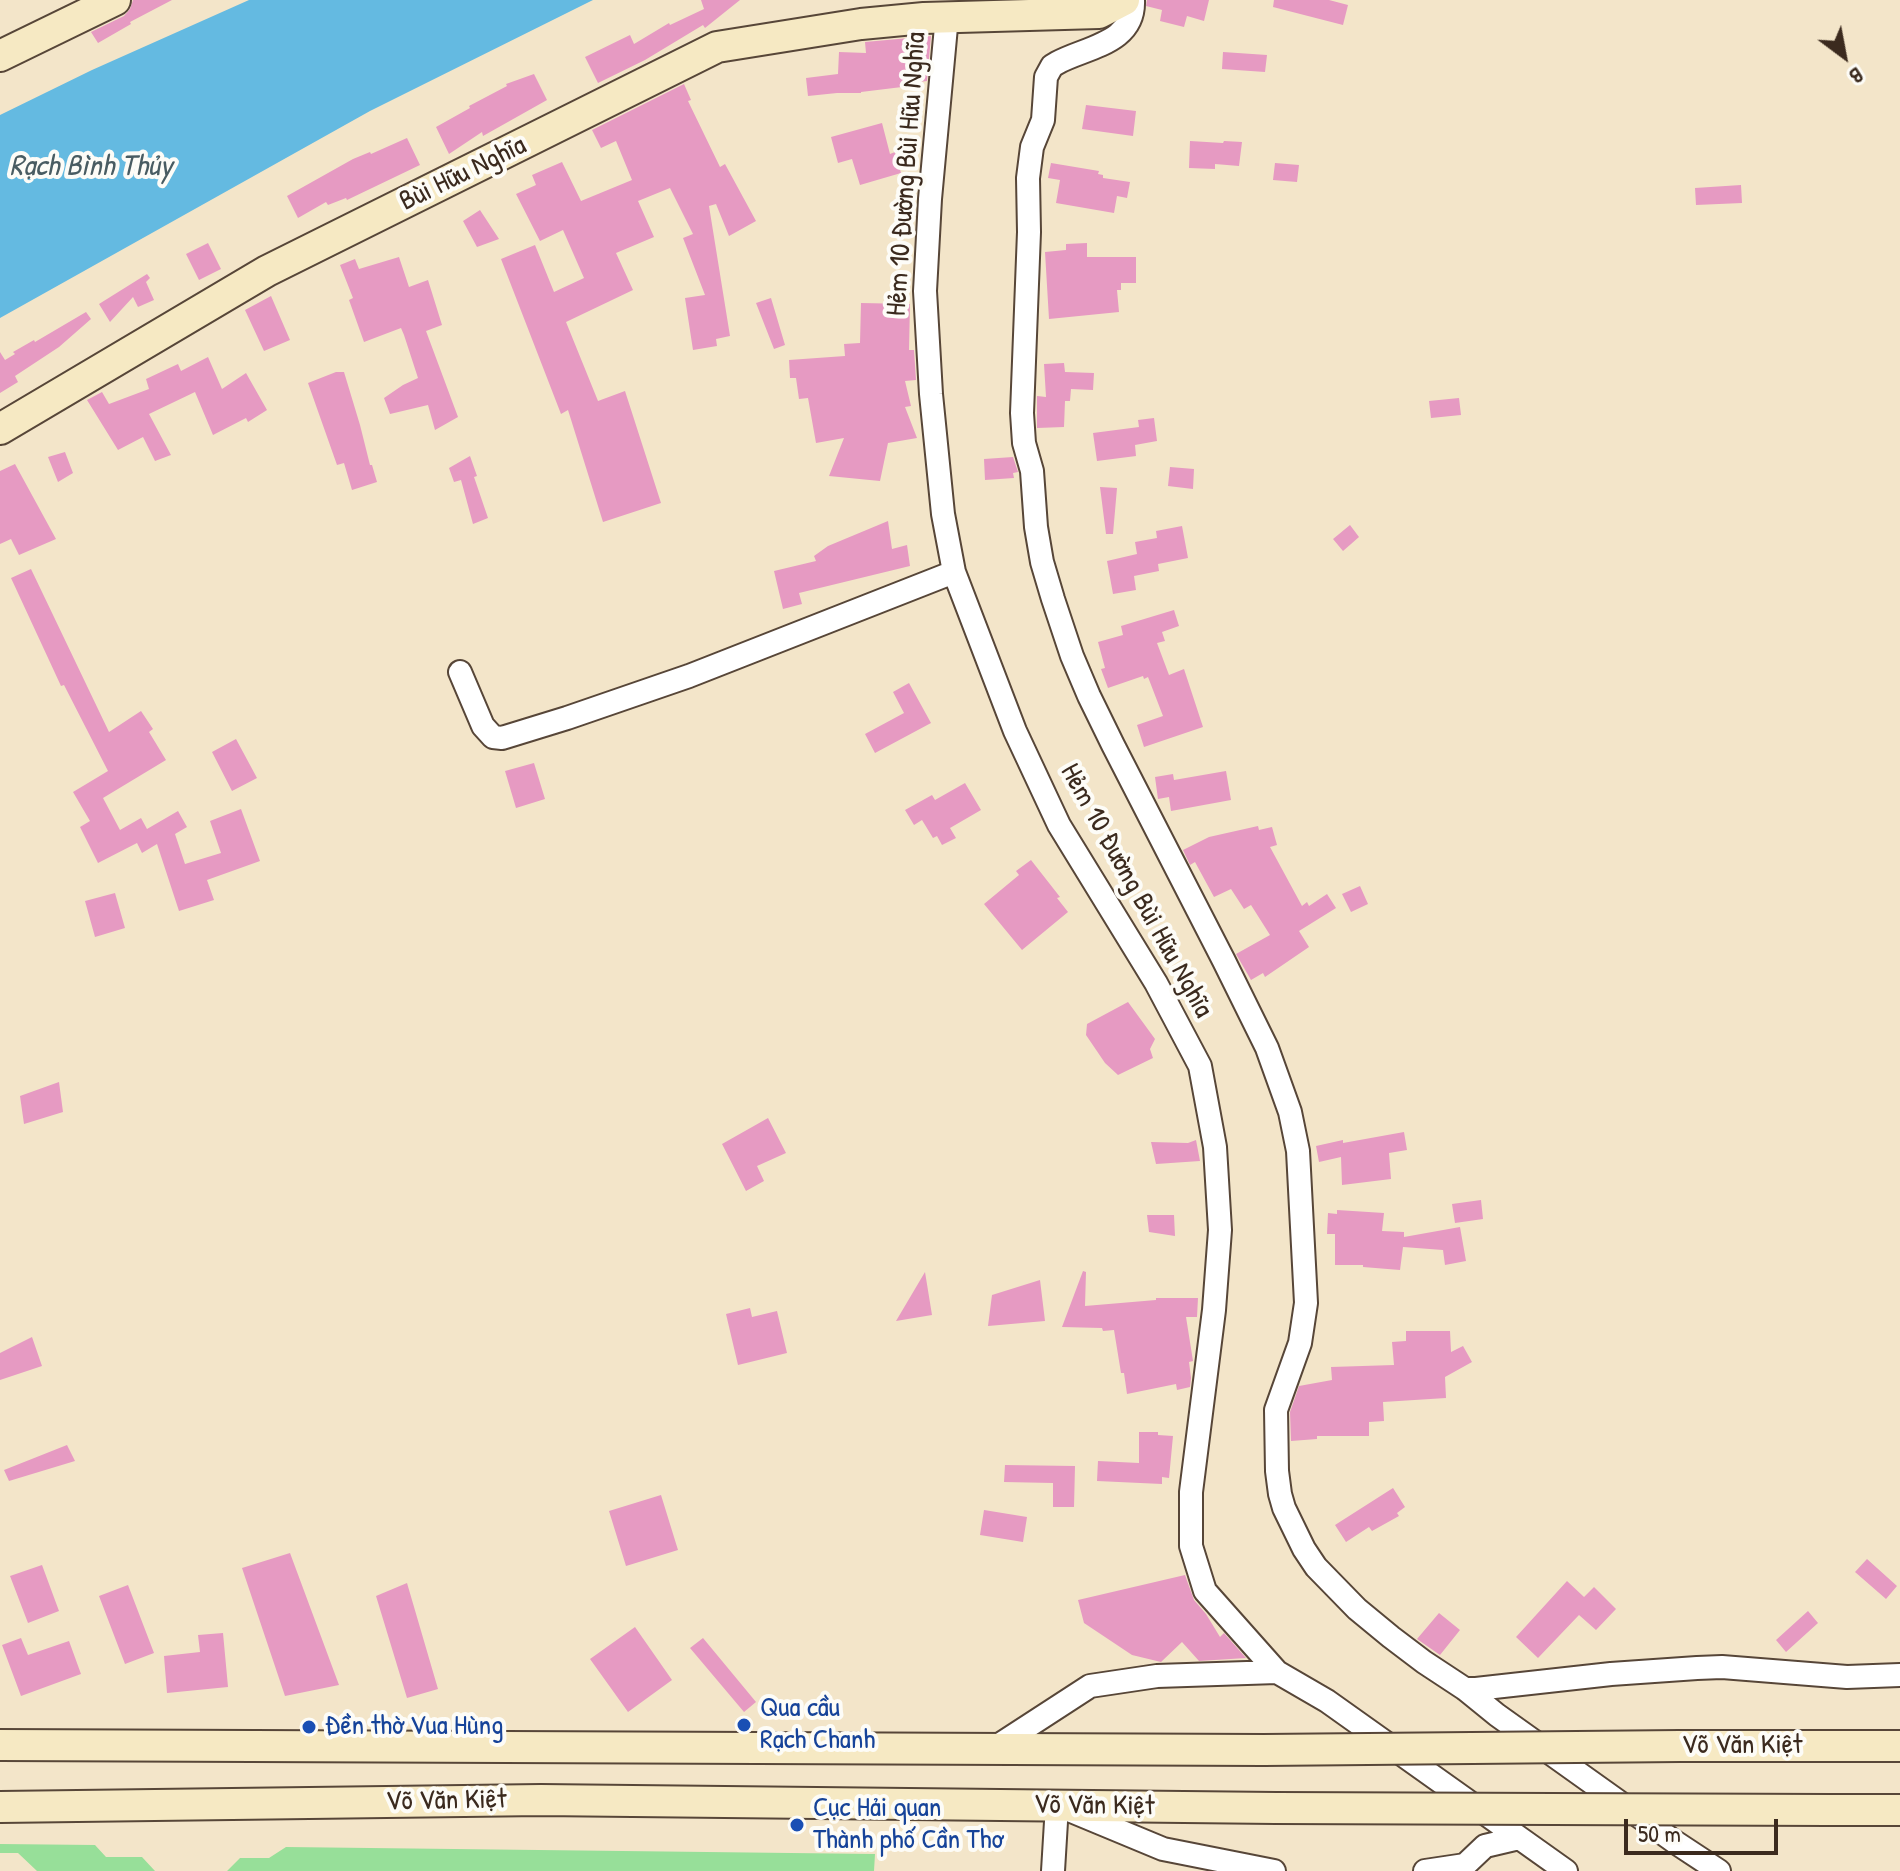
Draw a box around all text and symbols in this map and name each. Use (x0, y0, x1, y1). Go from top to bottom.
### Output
north arrow (1804, 16, 1884, 96)
street label: Hẻm 10 Đường Bùi Hữu Nghĩa (880, 31, 934, 317)
text: B (1844, 61, 1869, 92)
street label: Bùi Hữu Nghĩa (394, 129, 532, 219)
water label: Rạch Bình Thủy (10, 149, 172, 185)
street label: Hẻm 10 Đường Bùi Hữu Nghĩa (1052, 758, 1220, 1024)
place label: Qua cầu Rạch Chanh (760, 1692, 875, 1758)
place label: Đền thờ Vua Hùng (325, 1710, 504, 1744)
marker: Qua cầu Rạch Chanh (735, 1716, 753, 1734)
marker: Đền thờ Vua Hùng (300, 1718, 318, 1736)
street label: Võ Văn Kiệt (1682, 1729, 1802, 1763)
street label: Võ Văn Kiệt (385, 1783, 507, 1819)
street label: Võ Văn Kiệt (1033, 1788, 1155, 1824)
place label: Cục Hải quan Thành phố Cần Thơ (813, 1792, 1003, 1858)
scale bar (1628, 1803, 1782, 1853)
marker: Cục Hải quan Thành phố Cần Thơ (788, 1816, 806, 1834)
text: 50 m (1638, 1817, 1681, 1849)

